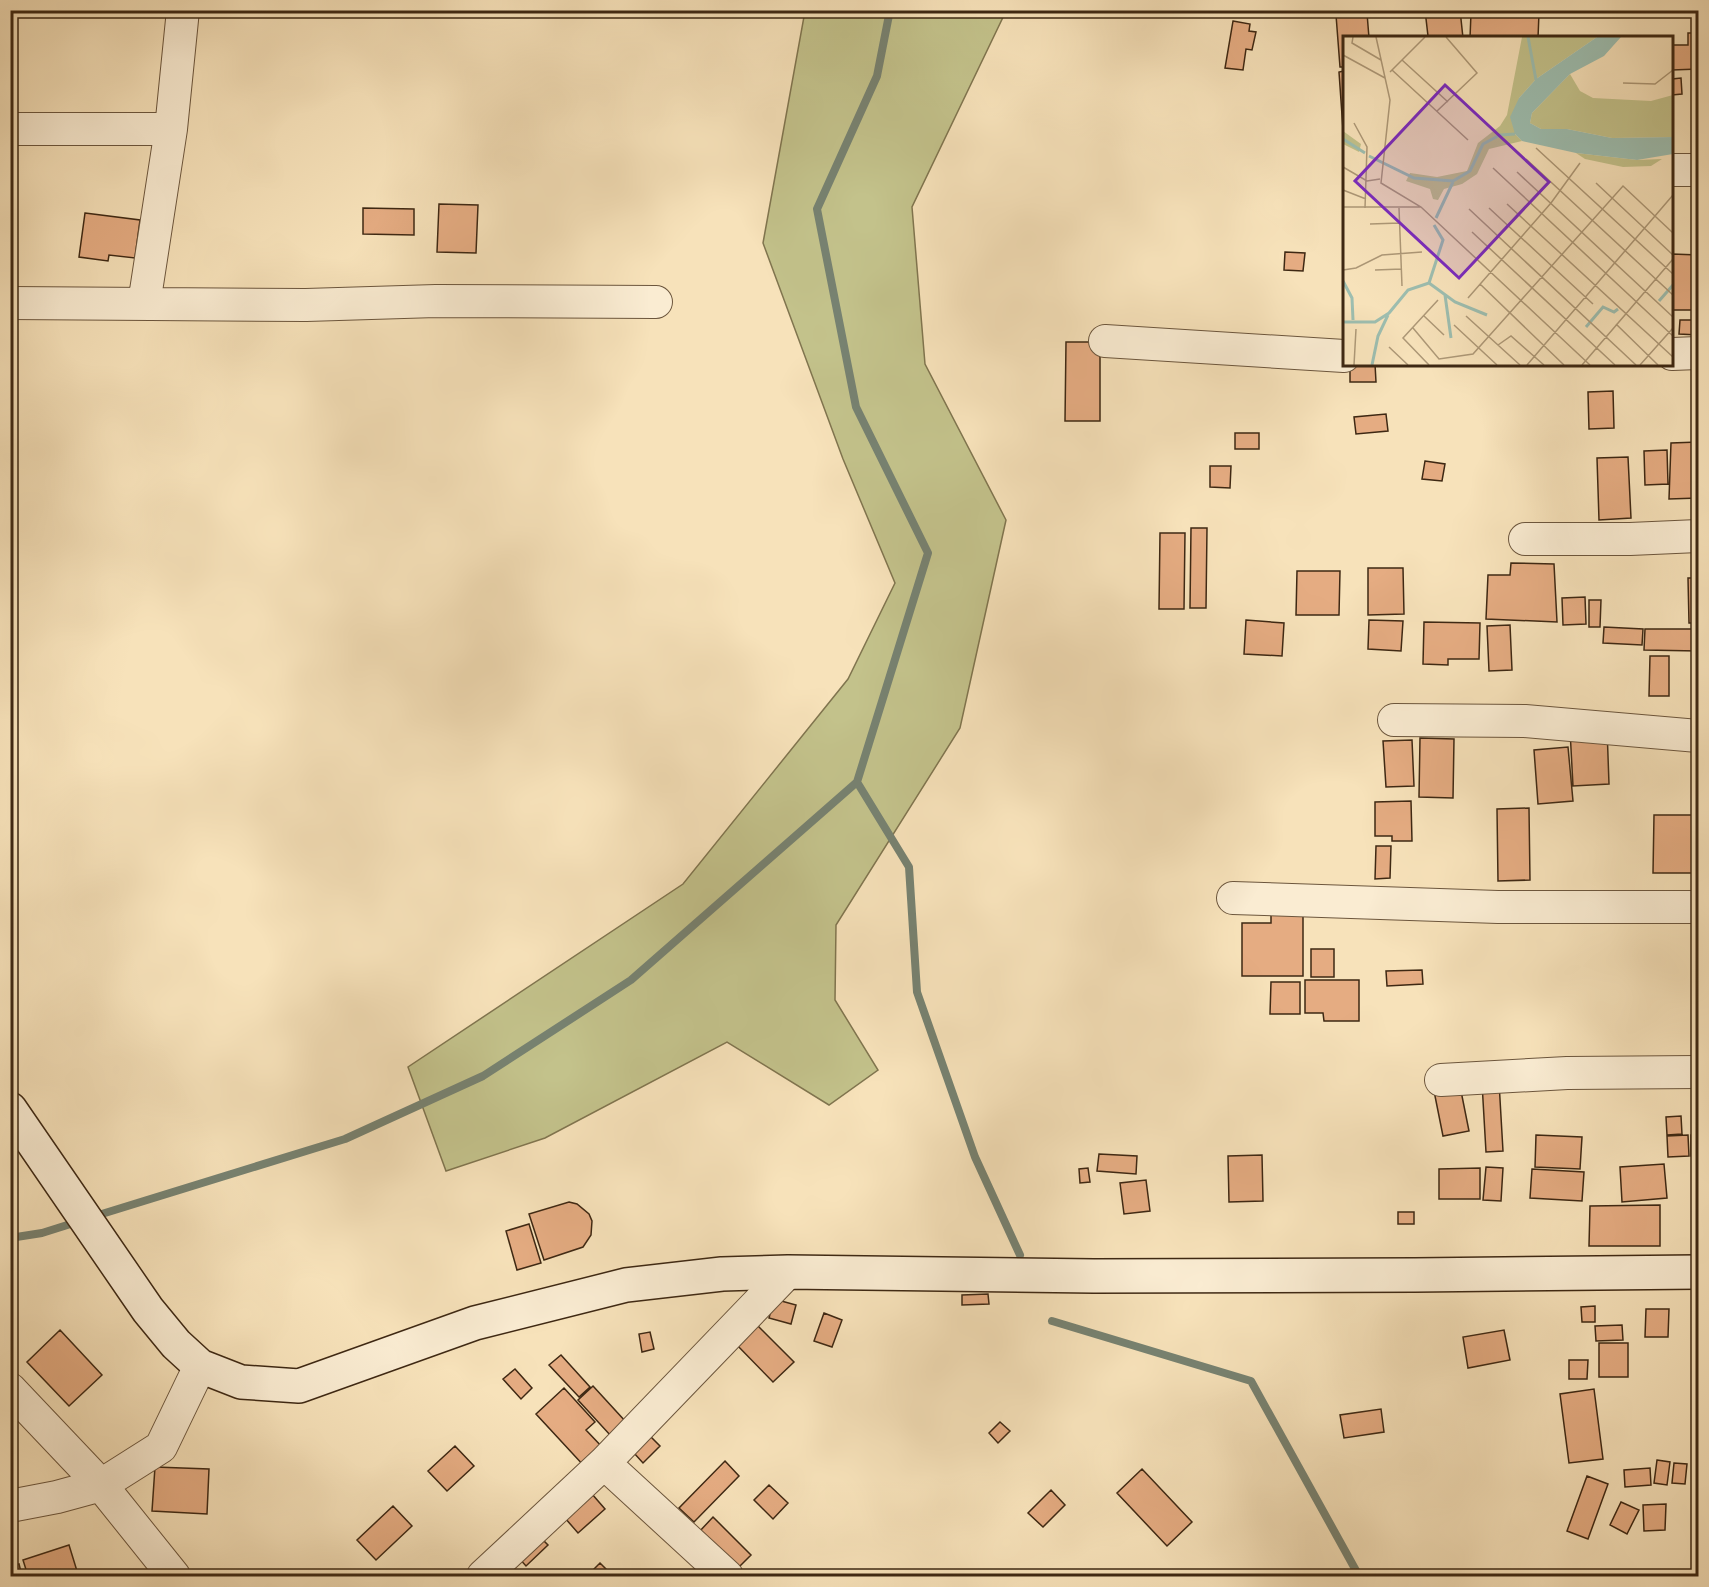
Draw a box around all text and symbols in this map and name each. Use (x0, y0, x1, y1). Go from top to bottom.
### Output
inset map (1343, 36, 1673, 366)

